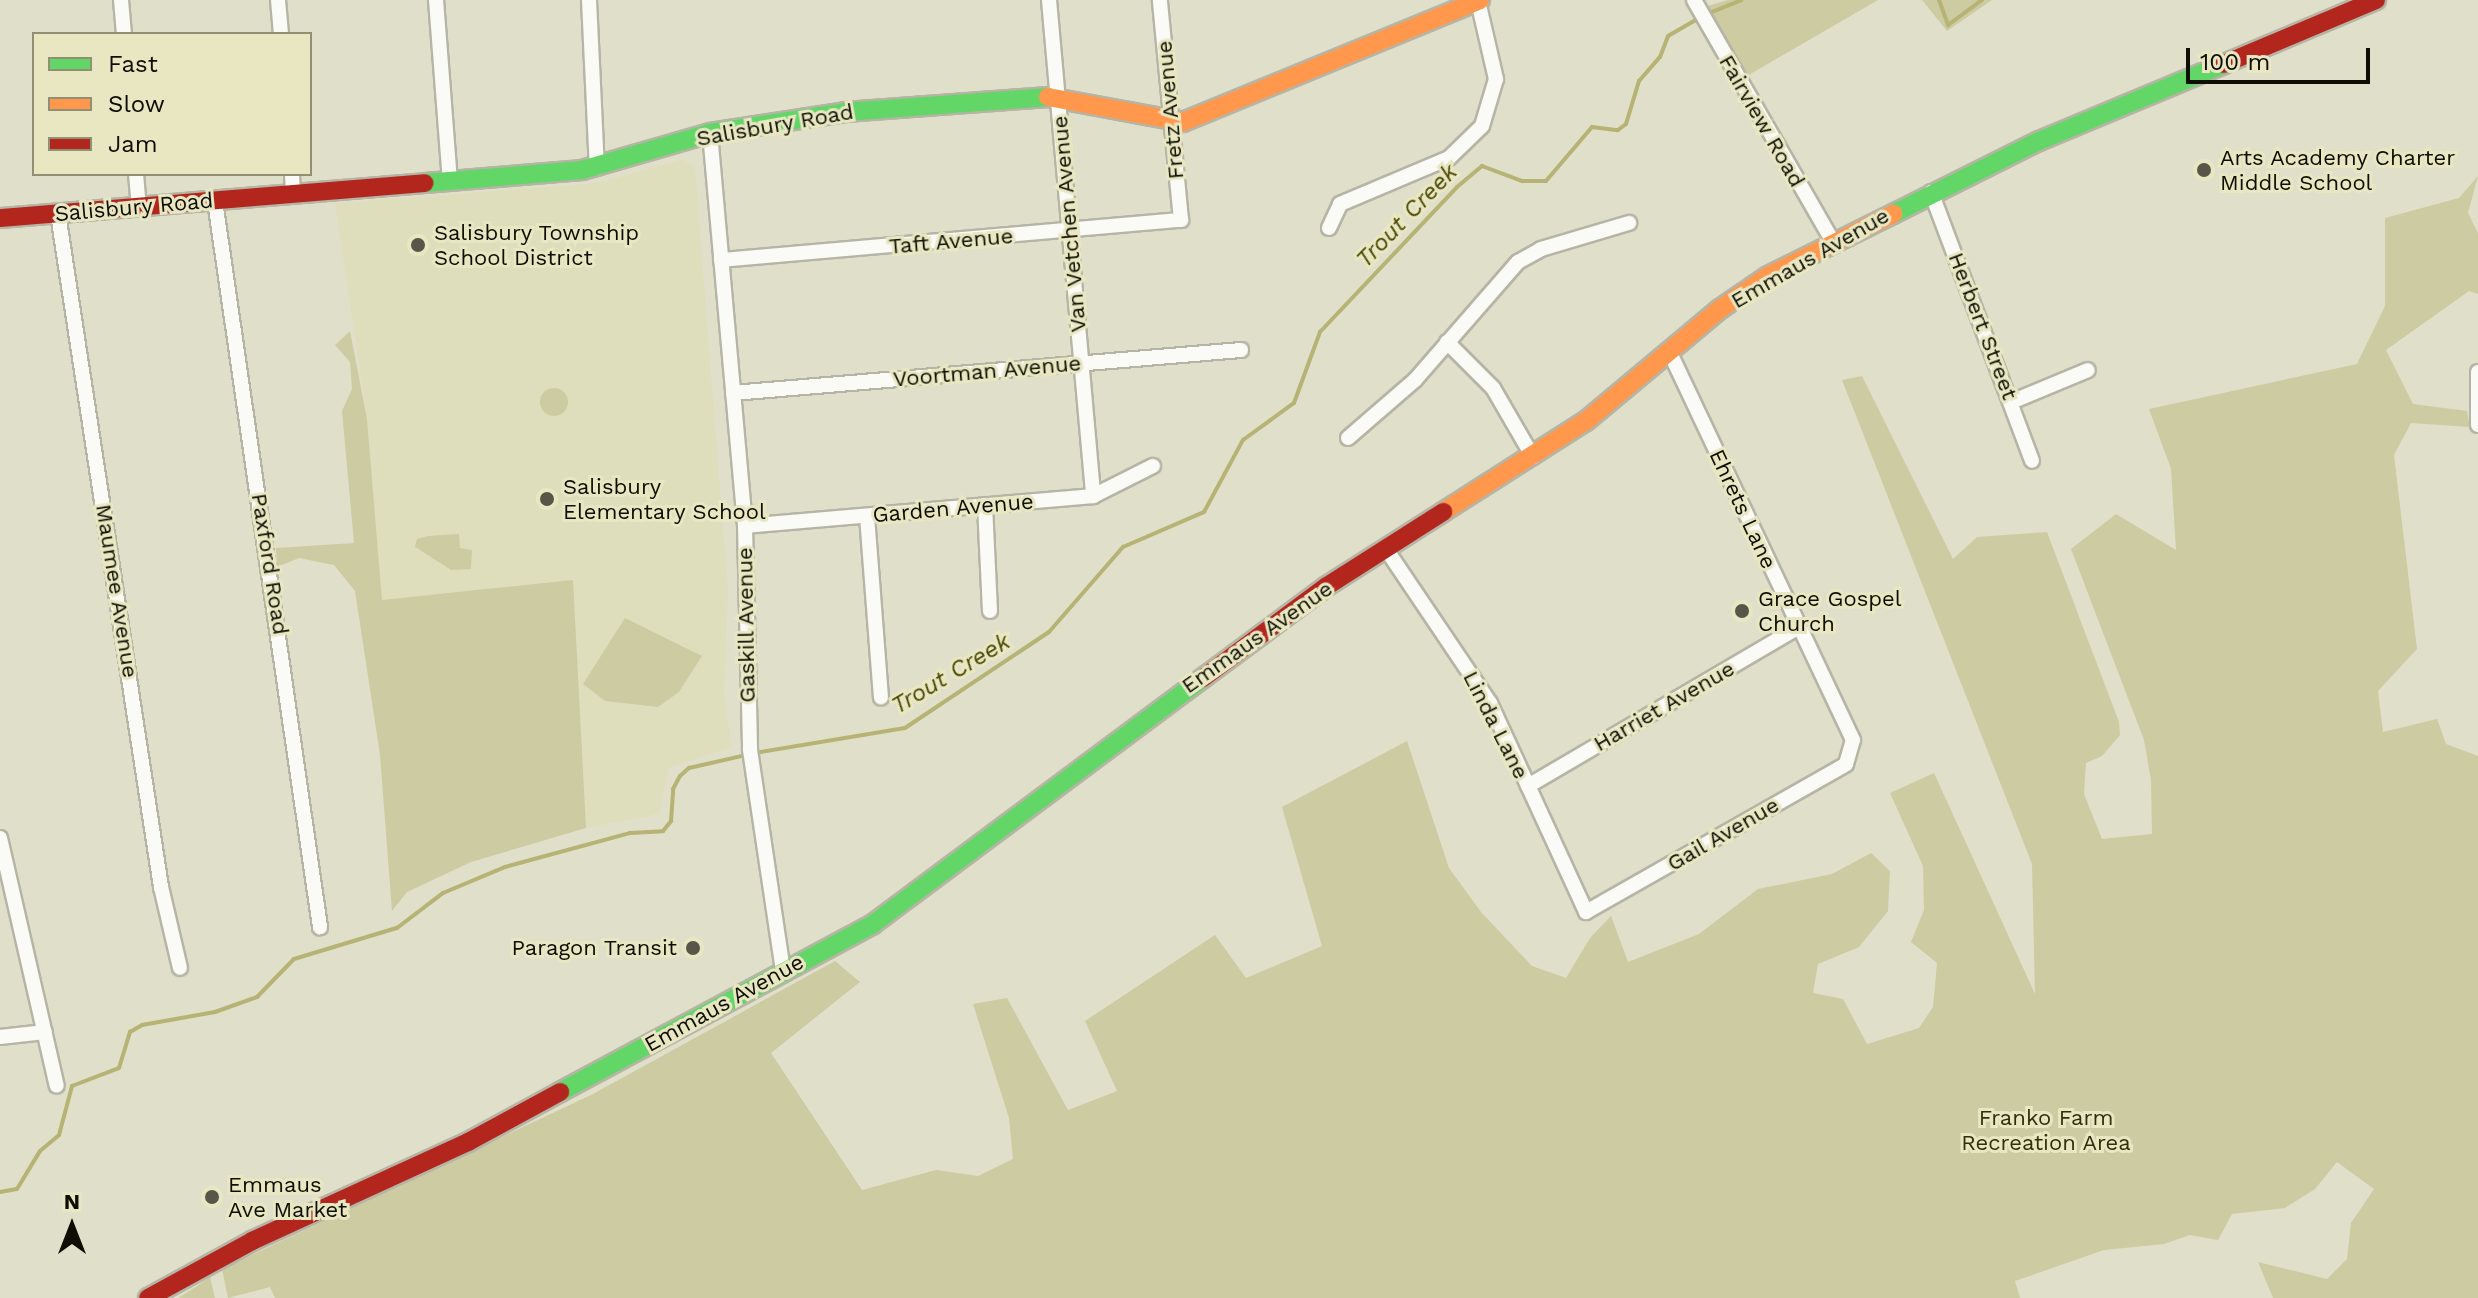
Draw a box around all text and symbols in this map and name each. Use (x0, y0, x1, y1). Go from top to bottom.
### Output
legend (32, 32, 312, 176)
scale bar (2190, 32, 2374, 82)
street label: Fretz Avenue (1151, 39, 1189, 181)
text: 100 m (2200, 48, 2270, 76)
text: Fast (108, 50, 158, 78)
street label: Fairview Road (1713, 50, 1811, 192)
text: Slow (108, 90, 165, 118)
street label: Salisbury Road (694, 98, 856, 152)
street label: Van Vetchen Avenue (1046, 114, 1092, 334)
text: Jam (108, 130, 158, 158)
place label: Arts Academy Charter Middle School (2220, 144, 2457, 196)
water label: Trout Creek (1350, 158, 1464, 274)
marker: Arts Academy Charter Middle School (2195, 161, 2213, 179)
street label: Salisbury Road (53, 187, 215, 227)
street label: Emmaus Avenue (1726, 202, 1894, 314)
place label: Salisbury Township School District (434, 219, 640, 270)
street label: Taft Avenue (887, 222, 1015, 260)
marker: Salisbury Township School District (409, 236, 427, 254)
street label: Herbert Street (1943, 249, 2023, 403)
street label: Voortman Avenue (891, 350, 1083, 392)
street label: Ehrets Lane (1704, 445, 1782, 573)
place label: Salisbury Elementary School (563, 473, 766, 524)
street label: Garden Avenue (871, 488, 1035, 528)
marker: Salisbury Elementary School (538, 490, 556, 508)
street label: Paxford Road (246, 491, 294, 637)
street label: Maumee Avenue (90, 502, 144, 680)
street label: Gaskill Avenue (731, 546, 761, 704)
street label: Emmaus Avenue (1176, 575, 1338, 699)
place label: Grace Gospel Church (1758, 585, 1902, 636)
marker: Grace Gospel Church (1733, 602, 1751, 620)
water label: Trout Creek (886, 627, 1016, 721)
street label: Harriet Avenue (1588, 655, 1740, 757)
street label: Linda Lane (1457, 666, 1535, 784)
street label: Gail Avenue (1662, 791, 1784, 877)
place label: Paragon Transit (511, 935, 677, 961)
marker: Paragon Transit (684, 939, 702, 957)
street label: Emmaus Avenue (639, 948, 809, 1058)
park label: Franko Farm Recreation Area (1961, 1104, 2131, 1156)
place label: Emmaus Ave Market (228, 1171, 347, 1222)
north arrow (32, 1186, 112, 1266)
marker: Emmaus Ave Market (203, 1188, 221, 1206)
text: N (64, 1189, 80, 1214)

